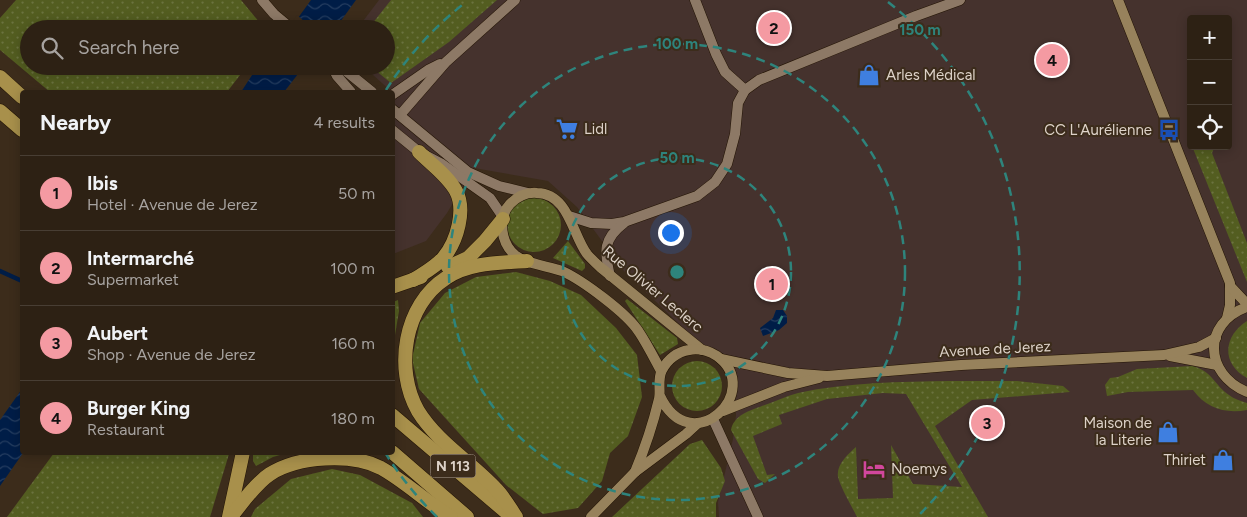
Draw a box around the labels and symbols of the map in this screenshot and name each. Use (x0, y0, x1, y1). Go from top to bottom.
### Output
pin: 2 (758, 9, 790, 47)
text: 150 m (899, 21, 941, 39)
text: 100 m (656, 35, 698, 53)
pin: 4 (1036, 41, 1068, 79)
shop icon: Arles Médical (856, 62, 882, 88)
place label: Arles Médical (886, 66, 976, 84)
supermarket icon: Lidl (554, 116, 580, 142)
bus stop icon: CC L'Aurélienne (1156, 117, 1182, 143)
place label: Lidl (584, 120, 607, 138)
place label: CC L'Aurélienne (1044, 121, 1152, 139)
text: 50 m (659, 149, 695, 167)
your location (658, 220, 684, 246)
street label: Rue Olivier Leclerc (599, 242, 707, 336)
centre of rings (668, 263, 686, 281)
pin: 1 (756, 265, 788, 303)
street label: Avenue de Jerez (939, 337, 1051, 361)
pin: 3 (971, 404, 1003, 442)
place label: Maison de la Literie (1083, 414, 1152, 449)
shop icon: Maison de la Literie (1155, 419, 1181, 445)
shop icon: Thiriet (1210, 447, 1236, 473)
place label: Thiriet (1163, 451, 1206, 469)
road number: N 113 (430, 454, 476, 478)
hotel icon: Noemys (861, 456, 887, 482)
place label: Noemys (891, 460, 947, 478)

